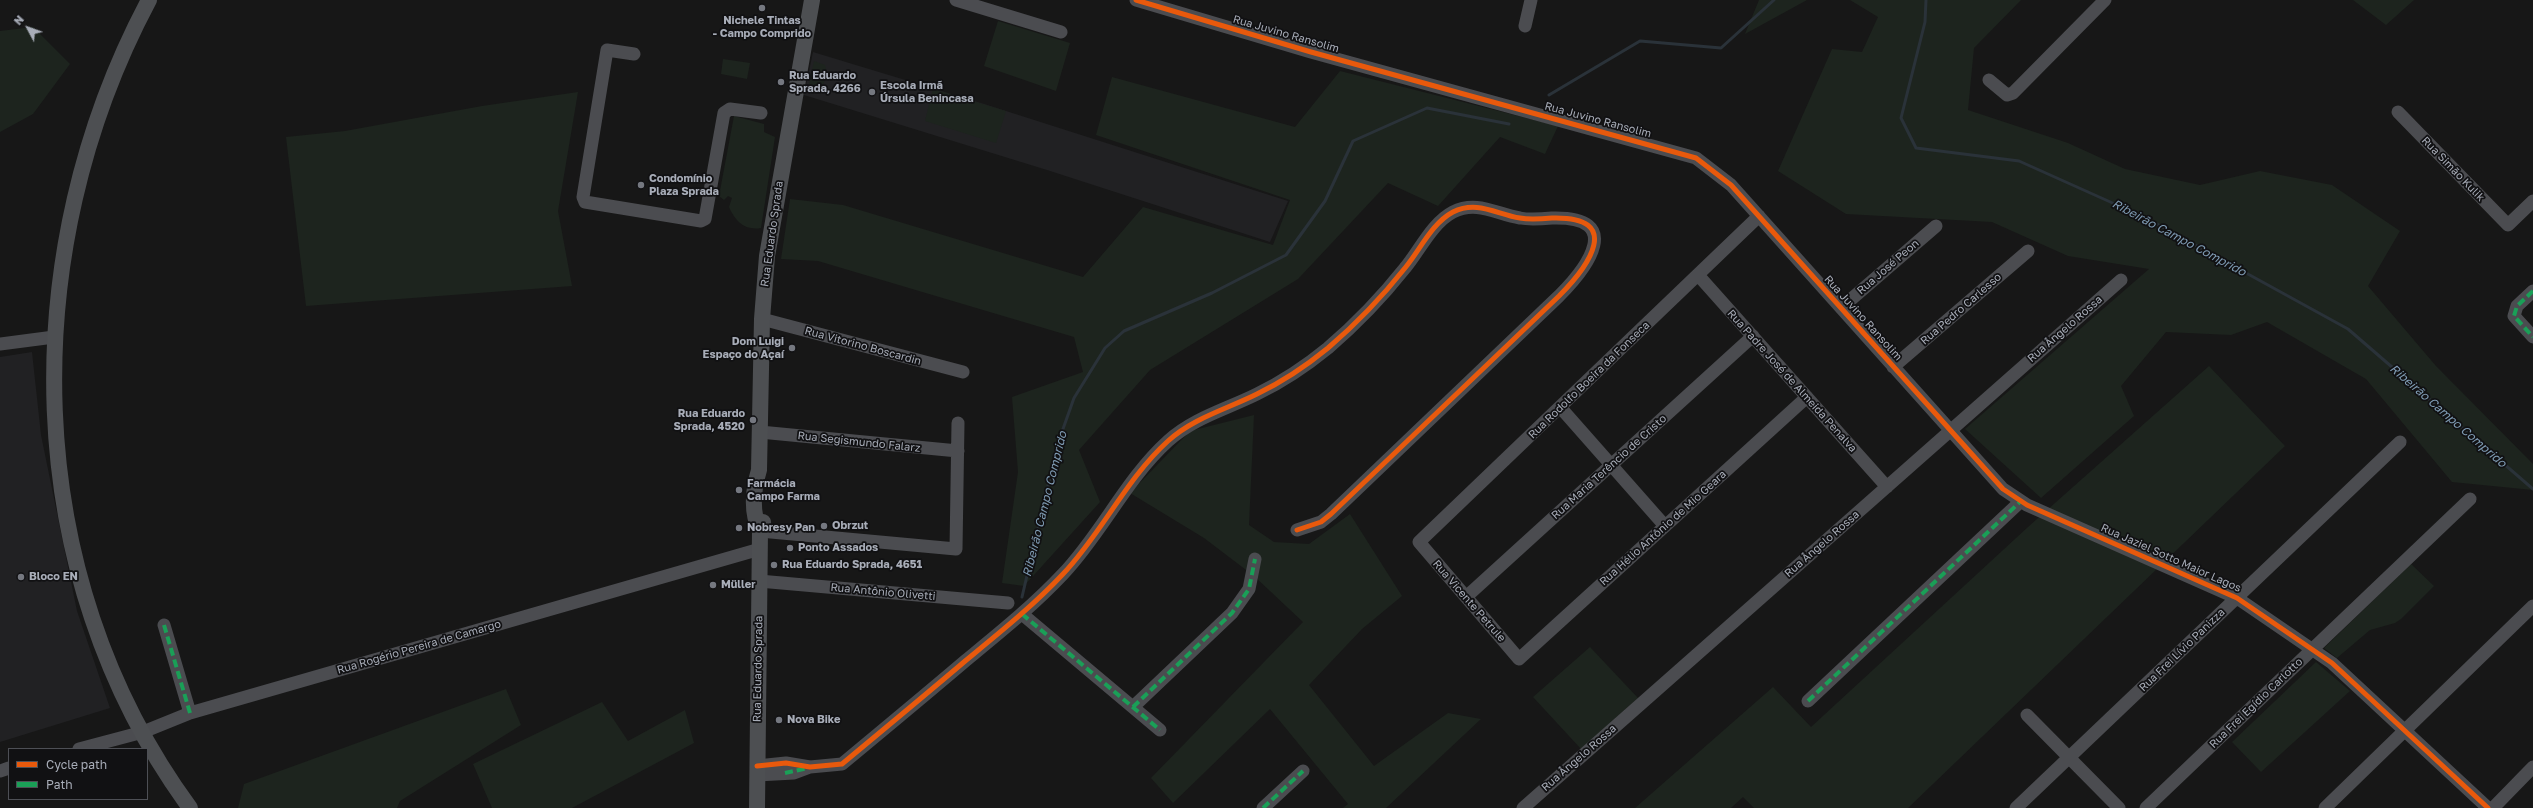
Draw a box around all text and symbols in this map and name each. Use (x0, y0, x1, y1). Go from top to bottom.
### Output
marker: Nichele Tintas - Campo Comprido (757, 3, 767, 13)
north arrow (8, 8, 48, 48)
text: N (11, 12, 26, 27)
street label: Rua Juvino Ransolim (1231, 13, 1341, 55)
place label: Nichele Tintas - Campo Comprido (713, 14, 811, 40)
place label: Rua Eduardo Sprada, 4266 (789, 69, 861, 95)
marker: Rua Eduardo Sprada, 4266 (776, 77, 786, 87)
place label: Escola Irmã Úrsula Benincasa (880, 79, 974, 105)
marker: Escola Irmã Úrsula Benincasa (867, 87, 877, 97)
street label: Rua Juvino Ransolim (1543, 99, 1653, 141)
street label: Rua Simão Kulik (2419, 134, 2487, 204)
place label: Condomínio Plaza Sprada (649, 172, 719, 198)
marker: Condomínio Plaza Sprada (636, 180, 646, 190)
street label: Rua Eduardo Sprada (758, 180, 786, 288)
water label: Ribeirão Campo Comprido (2110, 197, 2248, 279)
street label: Rua José Peon (1854, 237, 1922, 297)
street label: Rua Pedro Carlesso (1918, 270, 2004, 348)
street label: Rua Juvino Ransolim (1821, 273, 1905, 363)
street label: Rua Ângelo Rossa (2025, 293, 2105, 365)
street label: Rua Padre José de Almeida Penalva (1725, 307, 1859, 455)
street label: Rua Rodolfo Boeira da Fonseca (1526, 319, 1652, 441)
street label: Rua Vitorino Boscardin (803, 324, 923, 368)
place label: Dom Luigi Espaço do Açaí (703, 335, 784, 361)
marker: Dom Luigi Espaço do Açaí (787, 343, 797, 353)
water label: Ribeirão Campo Comprido (2387, 362, 2509, 470)
place label: Rua Eduardo Sprada, 4520 (673, 407, 745, 433)
street label: Rua Maria Terêncio de Cristo (1549, 412, 1669, 522)
marker: Rua Eduardo Sprada, 4520 (748, 415, 758, 425)
street label: Rua Segismundo Falarz (797, 429, 921, 455)
water label: Ribeirão Campo Comprido (1020, 430, 1070, 578)
street label: Rua Hélio Antônio de Mio Geara (1597, 468, 1729, 588)
place label: Farmácia Campo Farma (747, 477, 820, 503)
marker: Farmácia Campo Farma (734, 485, 744, 495)
street label: Rua Ângelo Rossa (1782, 508, 1862, 580)
place label: Obrzut (832, 519, 868, 533)
place label: Nobresy Pan (747, 521, 815, 535)
marker: Obrzut (819, 521, 829, 531)
street label: Rua Jaziel Sotto Maior Lagos (2099, 521, 2243, 595)
marker: Nobresy Pan (734, 523, 744, 533)
place label: Ponto Assados (798, 541, 878, 555)
marker: Ponto Assados (785, 543, 795, 553)
street label: Rua Vicente Petrule (1430, 557, 1508, 645)
place label: Rua Eduardo Sprada, 4651 (782, 558, 922, 572)
marker: Rua Eduardo Sprada, 4651 (769, 560, 779, 570)
place label: Bloco EN (29, 570, 78, 584)
marker: Bloco EN (16, 572, 26, 582)
place label: Müller (721, 578, 755, 592)
marker: Müller (708, 580, 718, 590)
street label: Rua Antônio Olivetti (830, 581, 936, 603)
street label: Rua Frei Lívio Panizza (2136, 606, 2228, 694)
street label: Rua Eduardo Sprada (750, 616, 766, 722)
street label: Rua Rogério Pereira de Camargo (336, 617, 502, 677)
street label: Rua Frei Egídio Carlotto (2207, 655, 2305, 751)
place label: Nova Bike (787, 713, 841, 727)
marker: Nova Bike (774, 715, 784, 725)
street label: Rua Ângelo Rossa (1539, 722, 1619, 794)
legend (8, 748, 148, 800)
text: Cycle path (46, 757, 107, 772)
text: Path (46, 777, 73, 792)

